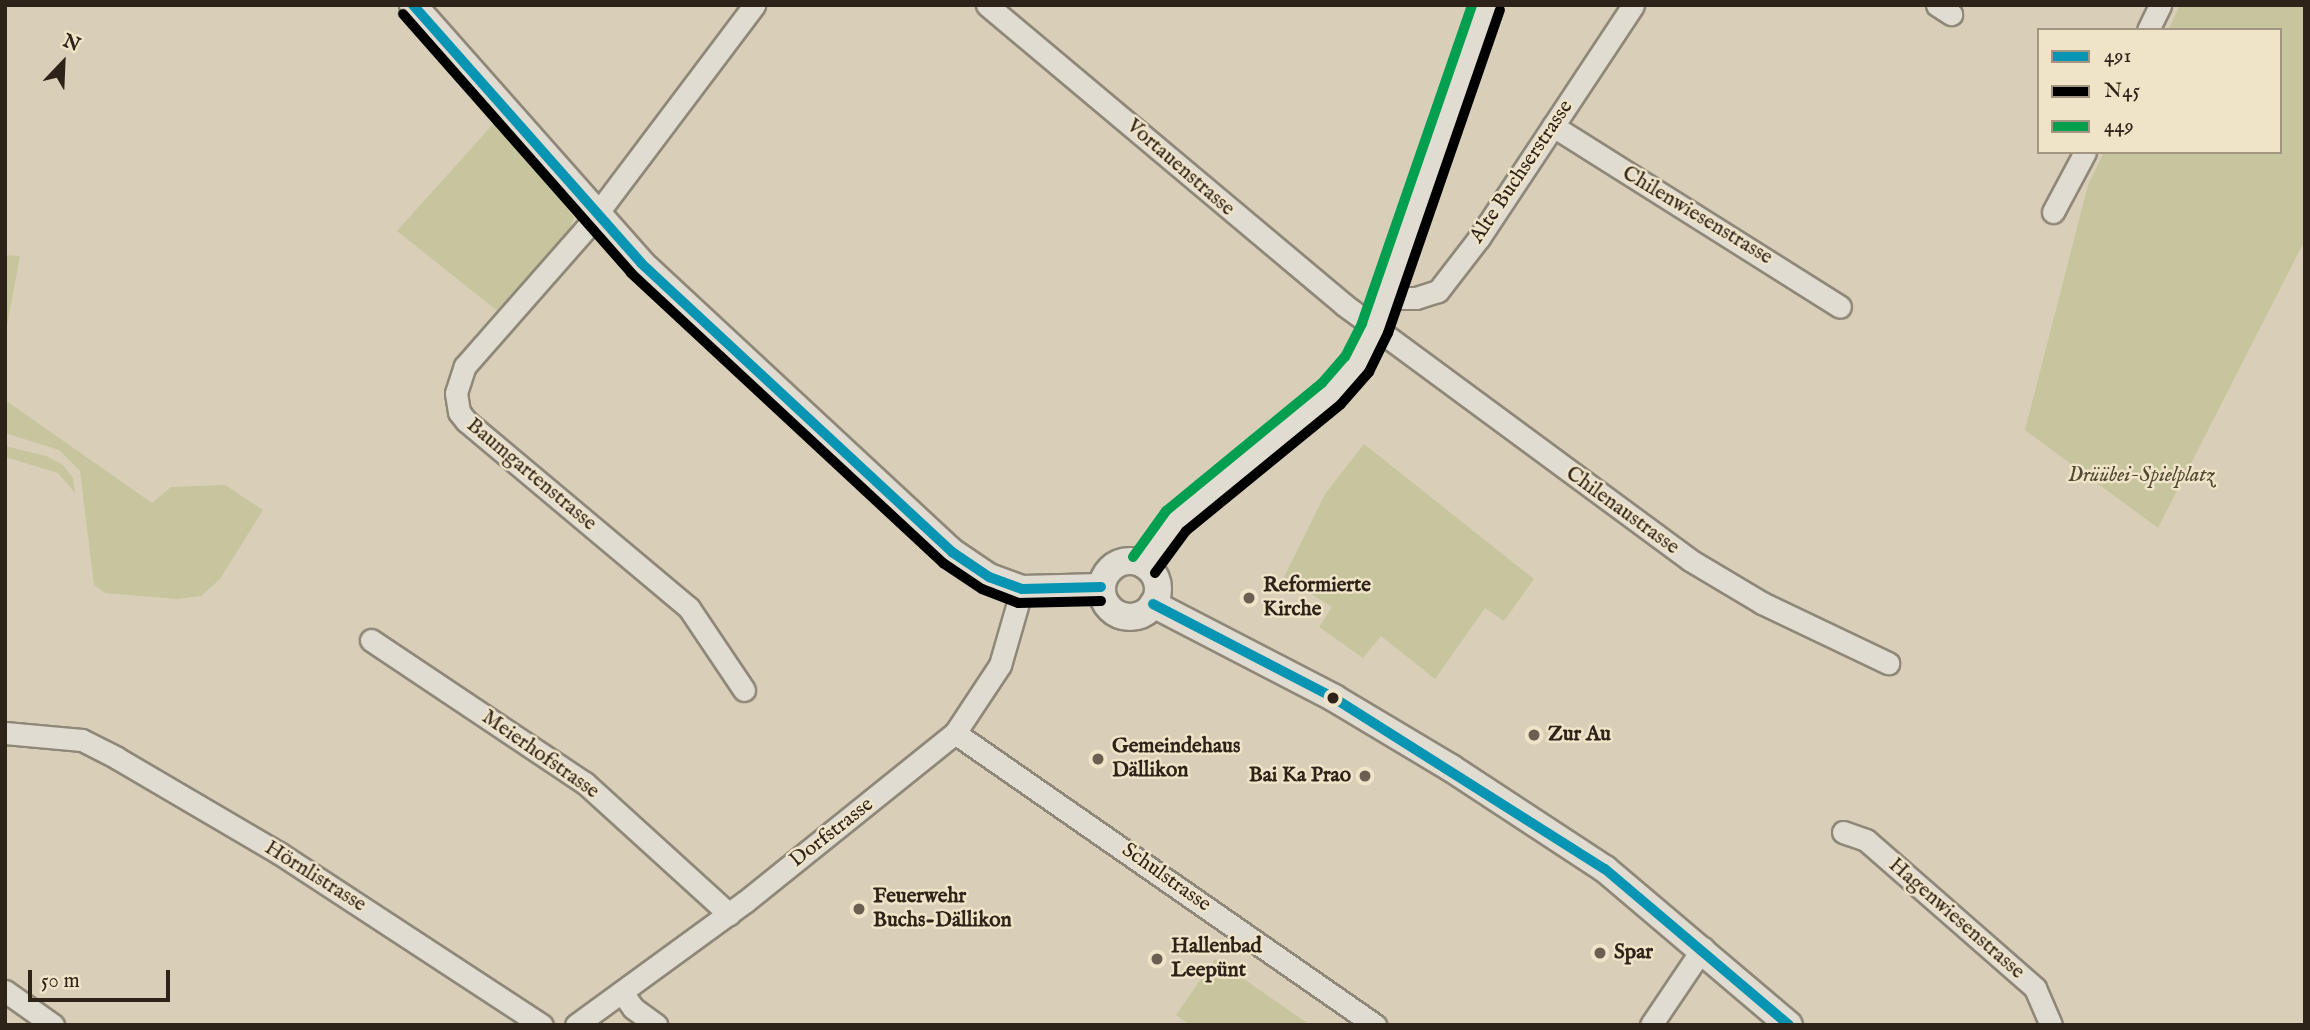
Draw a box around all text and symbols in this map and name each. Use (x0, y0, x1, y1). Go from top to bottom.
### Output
north arrow (28, 28, 98, 98)
legend (2037, 28, 2282, 154)
text: N (59, 29, 83, 58)
text: 491 (2104, 43, 2131, 70)
text: N45 (2104, 78, 2140, 105)
street label: Alte Buchserstrasse (1465, 96, 1579, 248)
text: 449 (2104, 113, 2134, 140)
street label: Vortauenstrasse (1121, 114, 1239, 222)
street label: Chilenwiesenstrasse (1617, 161, 1777, 271)
street label: Baumgartenstrasse (461, 413, 601, 537)
street label: Chilenaustrasse (1560, 461, 1684, 561)
park label: Drüübei-Spielplatz (2068, 463, 2214, 489)
place label: Reformierte Kirche (1263, 573, 1371, 623)
marker: Reformierte Kirche (1241, 590, 1257, 606)
unlabelled marker (1326, 691, 1340, 705)
street label: Meierhofstrasse (476, 705, 604, 805)
place label: Zur Au (1548, 722, 1611, 748)
marker: Zur Au (1526, 727, 1542, 743)
place label: Gemeindehaus Dällikon (1112, 734, 1240, 784)
marker: Gemeindehaus Dällikon (1090, 751, 1106, 767)
place label: Bai Ka Prao (1249, 763, 1351, 789)
marker: Bai Ka Prao (1357, 768, 1373, 784)
street label: Dorfstrasse (785, 793, 879, 873)
street label: Hörnlistrasse (260, 836, 370, 918)
street label: Schulstrasse (1116, 838, 1216, 918)
street label: Hagenwiesenstrasse (1883, 853, 2029, 985)
place label: Feuerwehr Buchs-Dällikon (873, 884, 1012, 934)
marker: Feuerwehr Buchs-Dällikon (851, 901, 867, 917)
place label: Hallenbad Leepünt (1171, 934, 1262, 984)
place label: Spar (1614, 940, 1653, 966)
marker: Spar (1592, 945, 1608, 961)
marker: Hallenbad Leepünt (1149, 951, 1165, 967)
scale bar (32, 956, 173, 1000)
text: 50 m (41, 968, 80, 995)

